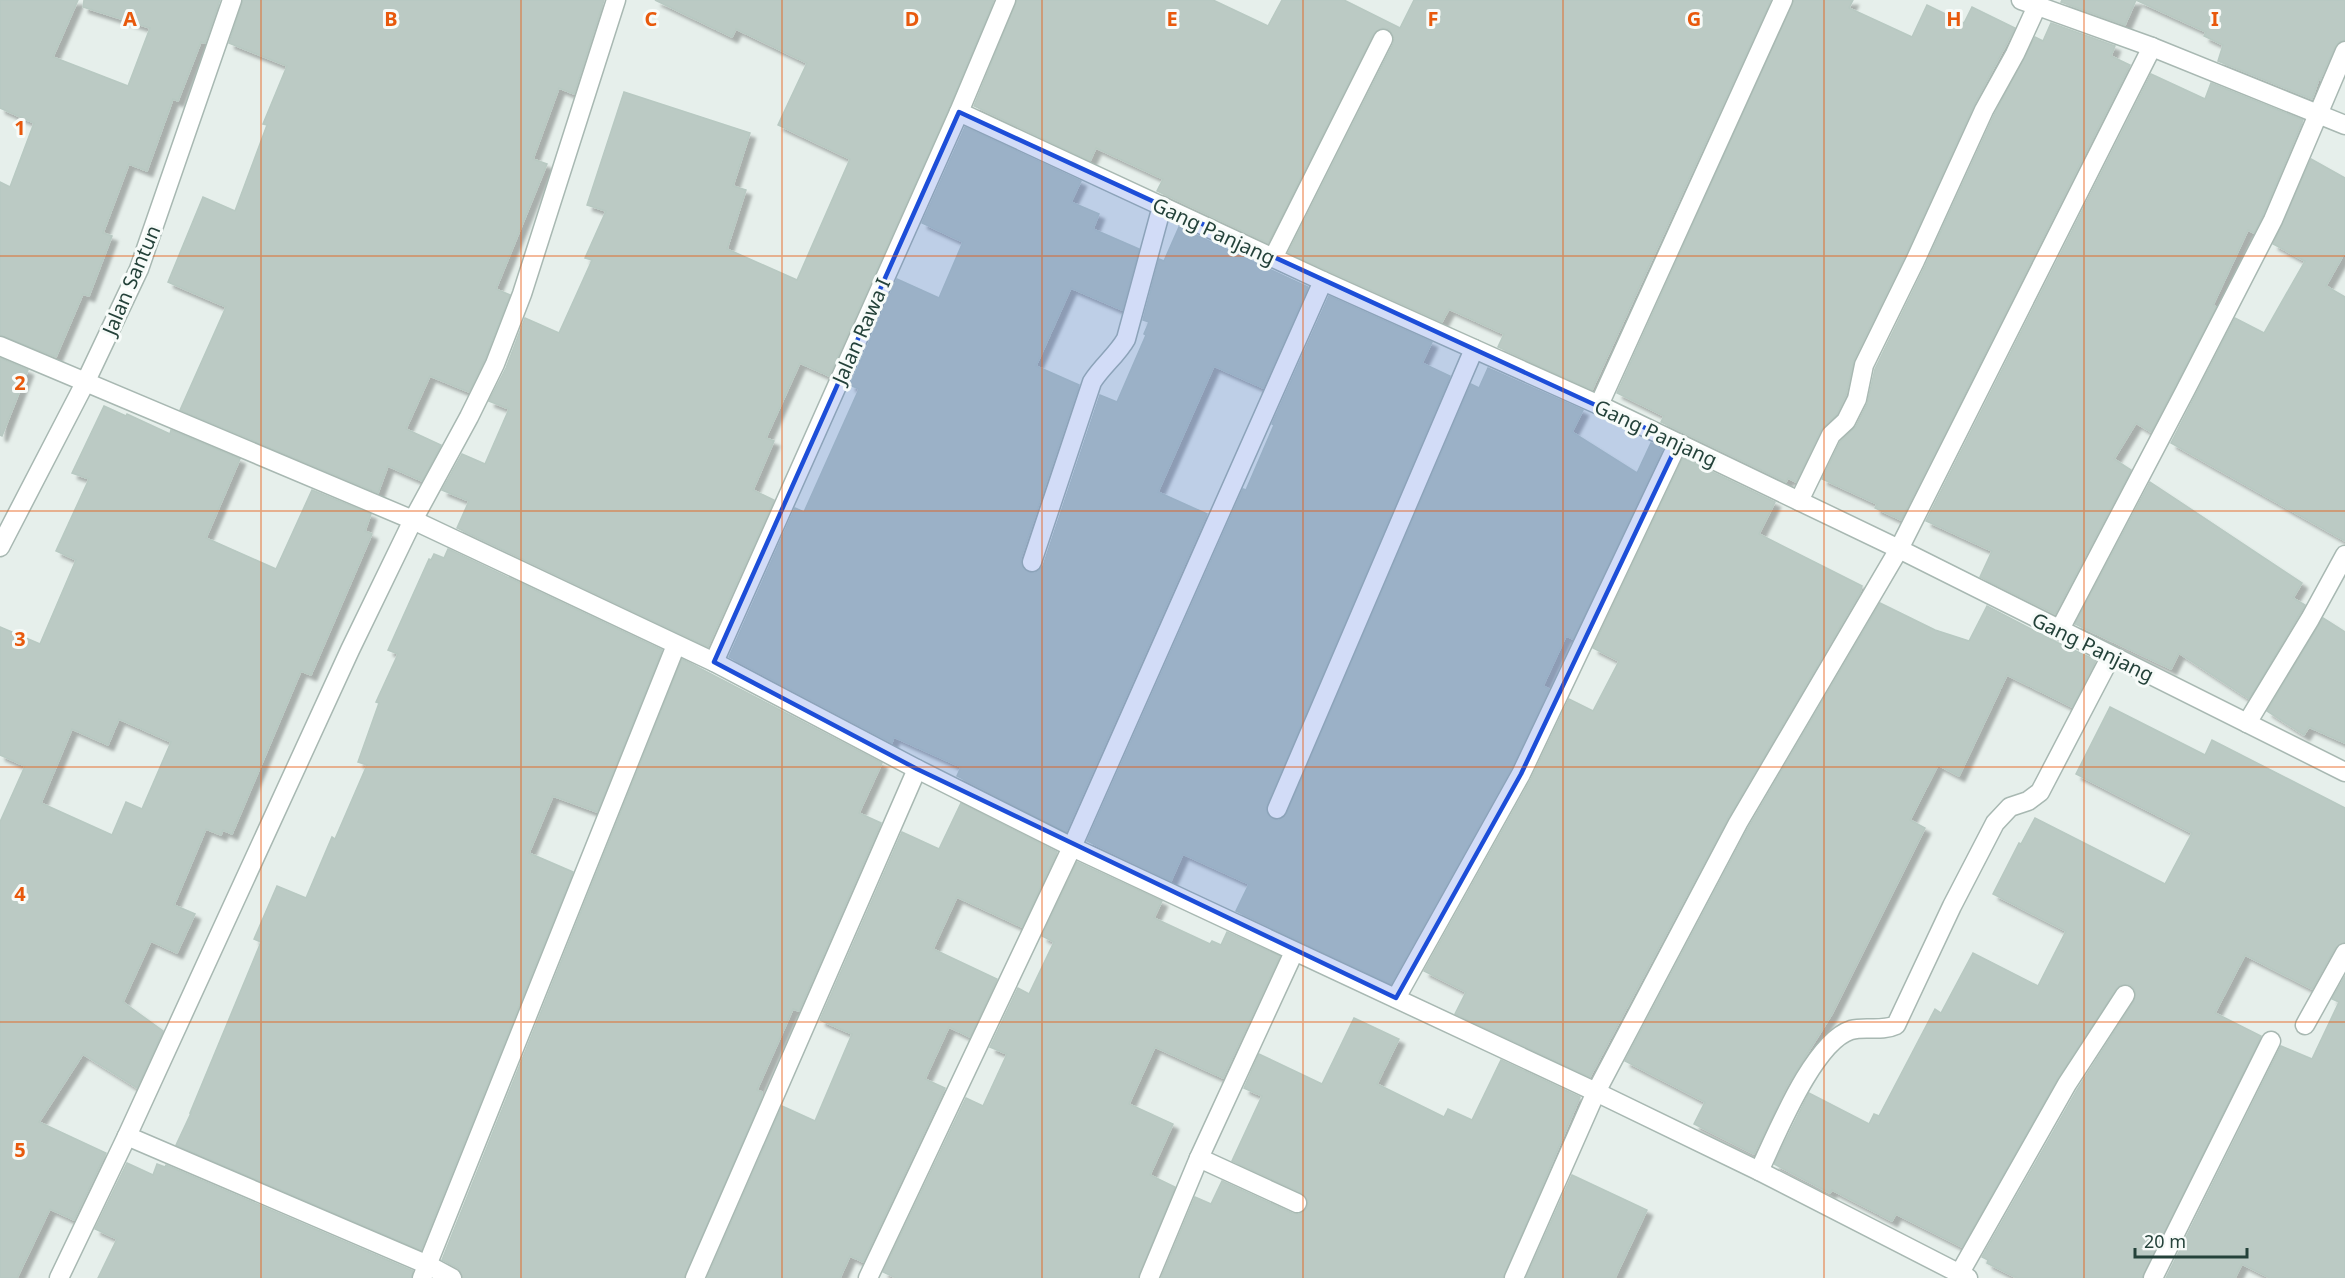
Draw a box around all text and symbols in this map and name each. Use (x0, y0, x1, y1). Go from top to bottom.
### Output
text: A (123, 5, 137, 32)
text: B (384, 5, 398, 32)
text: C (645, 5, 658, 32)
text: D (905, 5, 919, 32)
text: E (1166, 5, 1178, 32)
text: F (1428, 5, 1438, 32)
text: G (1687, 5, 1701, 32)
text: H (1946, 5, 1962, 32)
text: I (2211, 5, 2219, 32)
text: 1 (14, 114, 26, 141)
street label: Gang Panjang (1148, 191, 1280, 271)
street label: Jalan Santun (95, 221, 166, 341)
street label: Jalan Rawa I (825, 274, 896, 390)
text: 2 (14, 369, 26, 396)
street label: Gang Panjang (1590, 393, 1722, 473)
street label: Gang Panjang (2028, 606, 2158, 688)
text: 3 (14, 625, 26, 652)
text: 4 (14, 880, 26, 907)
text: 5 (14, 1136, 26, 1163)
scale bar (2135, 1221, 2248, 1259)
text: 20 m (2144, 1229, 2186, 1253)

